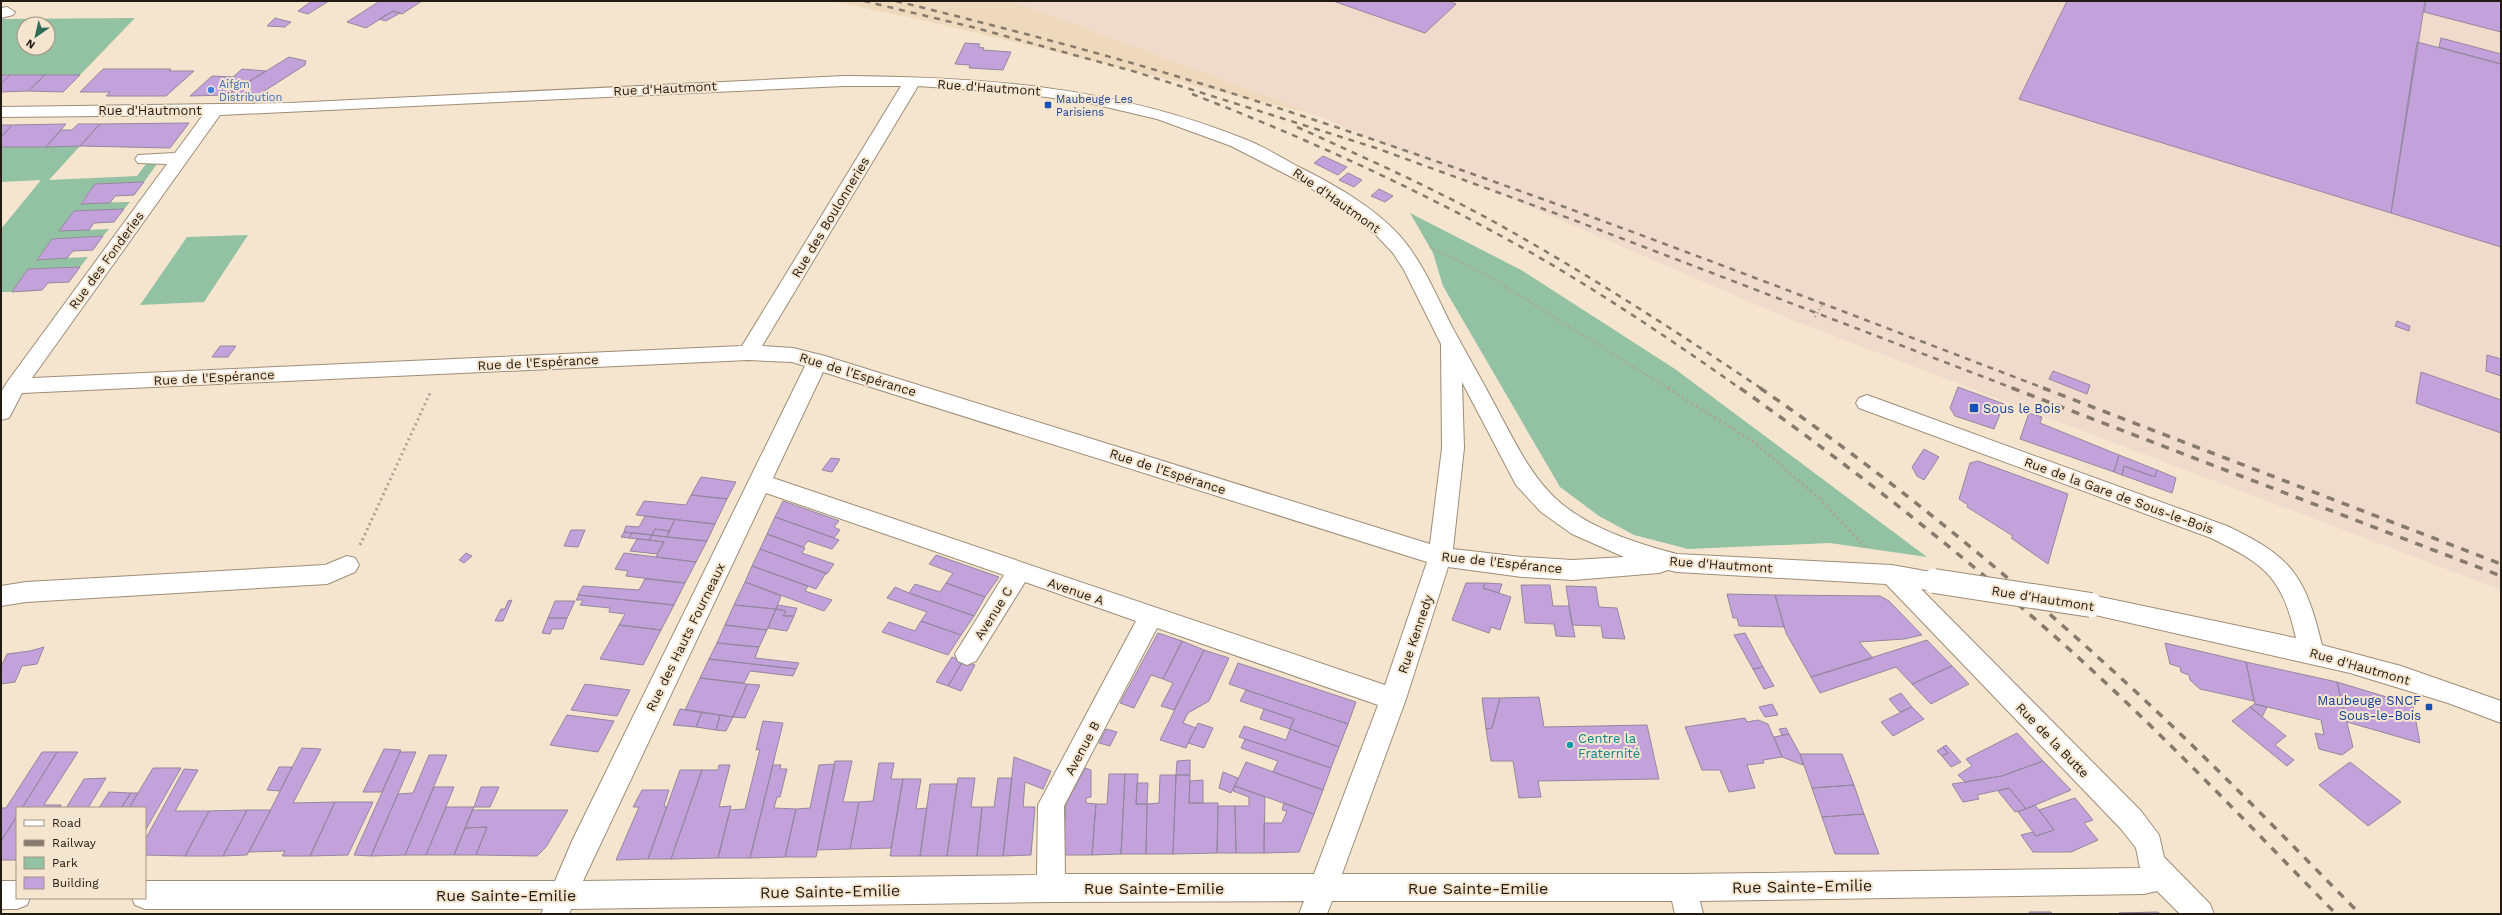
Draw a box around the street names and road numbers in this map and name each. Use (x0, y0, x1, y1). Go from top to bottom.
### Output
street label: Rue d'Hautmont (937, 76, 1042, 99)
street label: Rue d'Hautmont (613, 78, 718, 99)
street label: Rue d'Hautmont (98, 103, 202, 118)
street label: Rue des Boulonneries (788, 154, 873, 280)
street label: Rue d'Hautmont (1290, 165, 1384, 237)
street label: Rue des Fonderies (66, 208, 147, 312)
street label: Rue de l'Espérance (798, 350, 918, 399)
street label: Rue de l'Espérance (477, 352, 599, 373)
street label: Rue de l'Espérance (153, 367, 275, 388)
street label: Rue de l'Espérance (1108, 446, 1228, 497)
street label: Rue de la Gare de Sous-le-Bois (2022, 454, 2216, 537)
street label: Rue de l'Espérance (1441, 549, 1563, 576)
street label: Rue d'Hautmont (1669, 553, 1774, 576)
street label: Rue des Hauts Fourneaux (643, 561, 728, 714)
street label: Avenue A (1046, 575, 1106, 608)
street label: Rue d'Hautmont (1991, 583, 2096, 614)
street label: Avenue C (971, 584, 1016, 642)
street label: Rue Kennedy (1395, 592, 1436, 676)
street label: Rue d'Hautmont (2308, 645, 2412, 688)
street label: Rue de la Butte (2013, 700, 2092, 781)
street label: Avenue B (1062, 719, 1103, 778)
street label: Rue Sainte-Emilie (1732, 876, 1872, 897)
street label: Rue Sainte-Emilie (1084, 879, 1224, 898)
street label: Rue Sainte-Emilie (1408, 879, 1548, 898)
street label: Rue Sainte-Emilie (760, 881, 900, 902)
street label: Rue Sainte-Emilie (436, 886, 576, 905)

